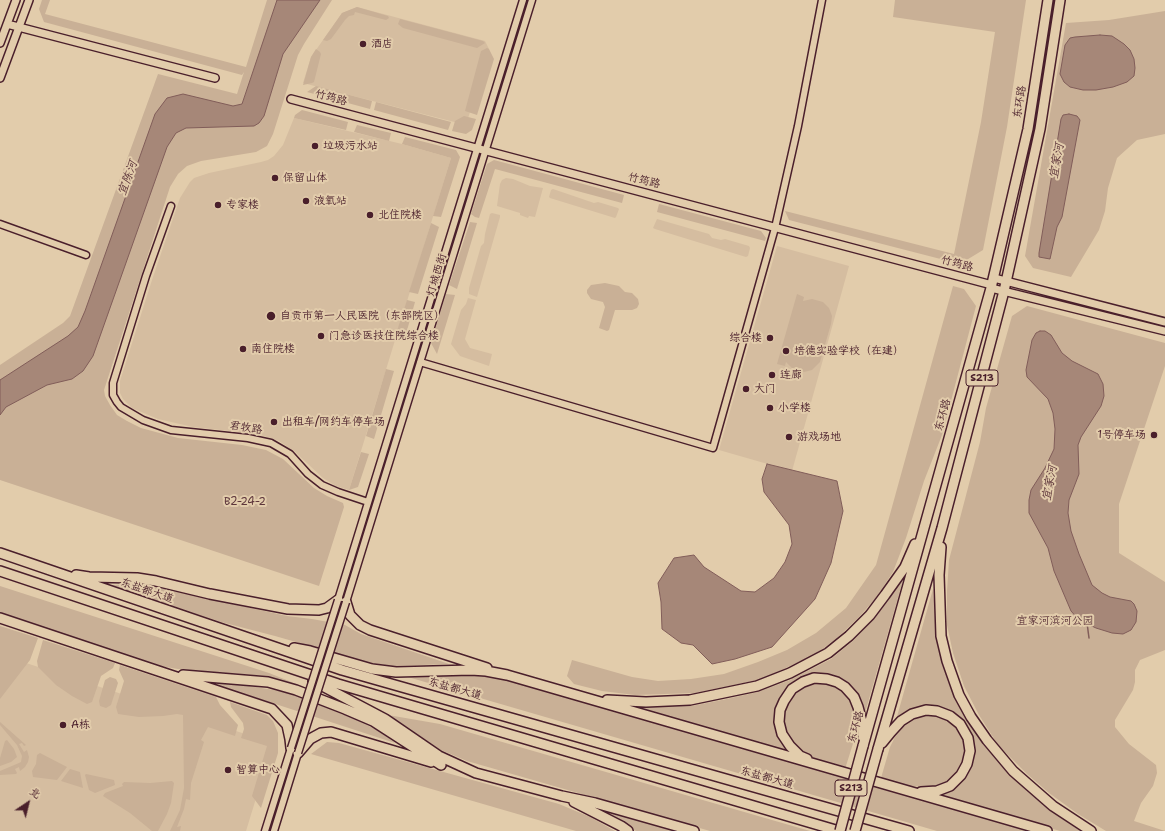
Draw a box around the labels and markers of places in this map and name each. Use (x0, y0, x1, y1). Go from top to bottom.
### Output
place label: 酒店 (371, 37, 393, 51)
marker: 酒店 (358, 39, 368, 49)
place label: 垃圾污水站 (323, 139, 378, 153)
marker: 垃圾污水站 (310, 141, 320, 151)
place label: 保留山体 (283, 171, 327, 185)
marker: 保留山体 (270, 173, 280, 183)
place label: 液氧站 (314, 194, 347, 208)
marker: 液氧站 (301, 196, 311, 206)
place label: 专家楼 (226, 198, 259, 212)
marker: 专家楼 (213, 200, 223, 210)
place label: 北住院楼 (378, 208, 422, 222)
marker: 北住院楼 (365, 210, 375, 220)
place label: 自贡市第一人民医院（东部院区） (280, 309, 445, 323)
marker: 自贡市第一人民医院（东部院区） (265, 310, 277, 322)
place label: 门急诊医技住院综合楼 (329, 329, 439, 343)
marker: 门急诊医技住院综合楼 (316, 331, 326, 341)
place label: 综合楼 (729, 331, 762, 345)
marker: 综合楼 (765, 333, 775, 343)
place label: 南住院楼 (251, 342, 295, 356)
marker: 南住院楼 (238, 344, 248, 354)
place label: 培德实验学校（在建） (794, 344, 904, 358)
marker: 培德实验学校（在建） (781, 346, 791, 356)
place label: 连廊 (780, 368, 802, 382)
marker: 连廊 (767, 370, 777, 380)
place label: 大门 (754, 382, 776, 396)
marker: 大门 (741, 384, 751, 394)
place label: 小学楼 (778, 401, 811, 415)
marker: 小学楼 (765, 403, 775, 413)
place label: 出租车/网约车停车场 (282, 415, 385, 429)
marker: 出租车/网约车停车场 (269, 417, 279, 427)
place label: 1号停车场 (1097, 428, 1146, 442)
place label: 游戏场地 (797, 430, 841, 444)
marker: 1号停车场 (1149, 430, 1159, 440)
marker: 游戏场地 (784, 432, 794, 442)
place label: A栋 (71, 718, 90, 732)
marker: A栋 (58, 720, 68, 730)
place label: 智算中心 (236, 763, 280, 777)
marker: 智算中心 (223, 765, 233, 775)

